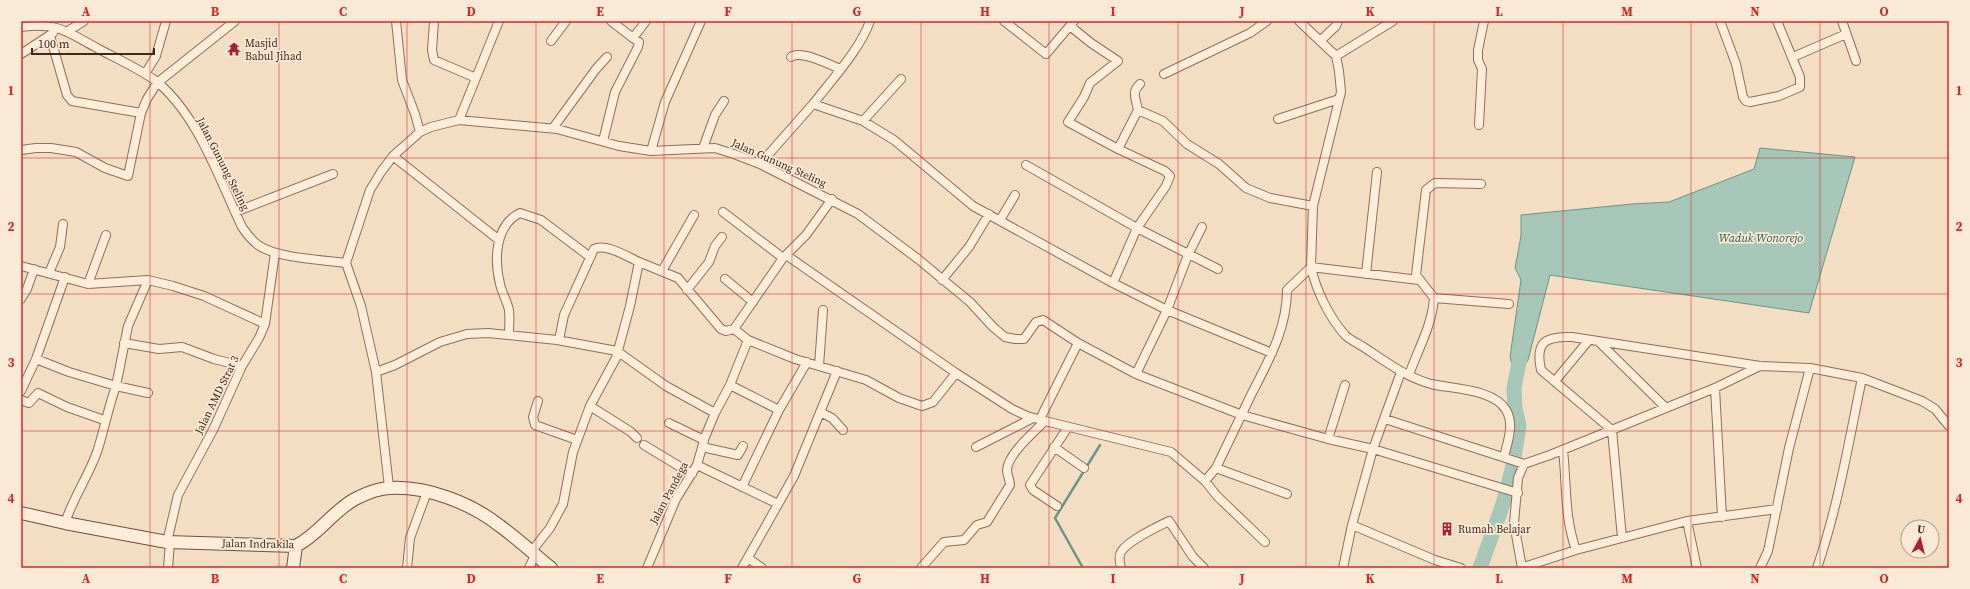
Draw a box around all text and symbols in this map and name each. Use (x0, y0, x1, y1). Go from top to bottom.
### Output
text: A (82, 3, 91, 20)
text: B (211, 3, 220, 20)
text: C (339, 3, 347, 20)
text: D (466, 3, 476, 20)
text: E (596, 3, 604, 20)
text: F (724, 3, 732, 20)
text: G (853, 3, 862, 20)
text: H (980, 3, 990, 20)
text: I (1110, 3, 1116, 20)
text: J (1238, 3, 1245, 20)
text: K (1365, 3, 1375, 20)
text: L (1495, 3, 1503, 20)
text: M (1621, 3, 1633, 20)
text: N (1750, 3, 1760, 20)
text: O (1879, 3, 1889, 20)
scale bar (32, 30, 154, 56)
text: 100 m (38, 36, 70, 52)
place label: Masjid Babul Jihad (245, 36, 303, 64)
temple icon: Masjid Babul Jihad (226, 41, 242, 57)
text: 1 (7, 82, 15, 99)
text: 1 (1955, 82, 1963, 99)
street label: Jalan Gunung Steling (193, 114, 253, 213)
street label: Jalan Gunung Steling (728, 135, 829, 191)
text: 2 (7, 218, 15, 235)
text: 2 (1955, 218, 1963, 235)
water label: Waduk Wonorejo (1719, 230, 1803, 246)
street label: Jalan AMD Strat 3 (191, 353, 243, 438)
text: 3 (7, 354, 15, 371)
text: 3 (1955, 354, 1963, 371)
street label: Jalan Pandega (646, 459, 692, 528)
text: 4 (7, 490, 15, 507)
text: 4 (1955, 490, 1963, 507)
north arrow (1900, 519, 1940, 559)
building icon: Rumah Belajar (1439, 521, 1455, 537)
place label: Rumah Belajar (1458, 522, 1531, 537)
text: U (1916, 522, 1926, 538)
street label: Jalan Indrakila (221, 536, 295, 552)
text: A (82, 570, 91, 587)
text: B (211, 570, 220, 587)
text: C (339, 570, 347, 587)
text: D (466, 570, 476, 587)
text: E (596, 570, 604, 587)
text: F (724, 570, 732, 587)
text: G (853, 570, 862, 587)
text: H (980, 570, 990, 587)
text: I (1110, 570, 1116, 587)
text: J (1238, 570, 1245, 587)
text: K (1365, 570, 1375, 587)
text: L (1495, 570, 1503, 587)
text: M (1621, 570, 1633, 587)
text: N (1750, 570, 1760, 587)
text: O (1879, 570, 1889, 587)

